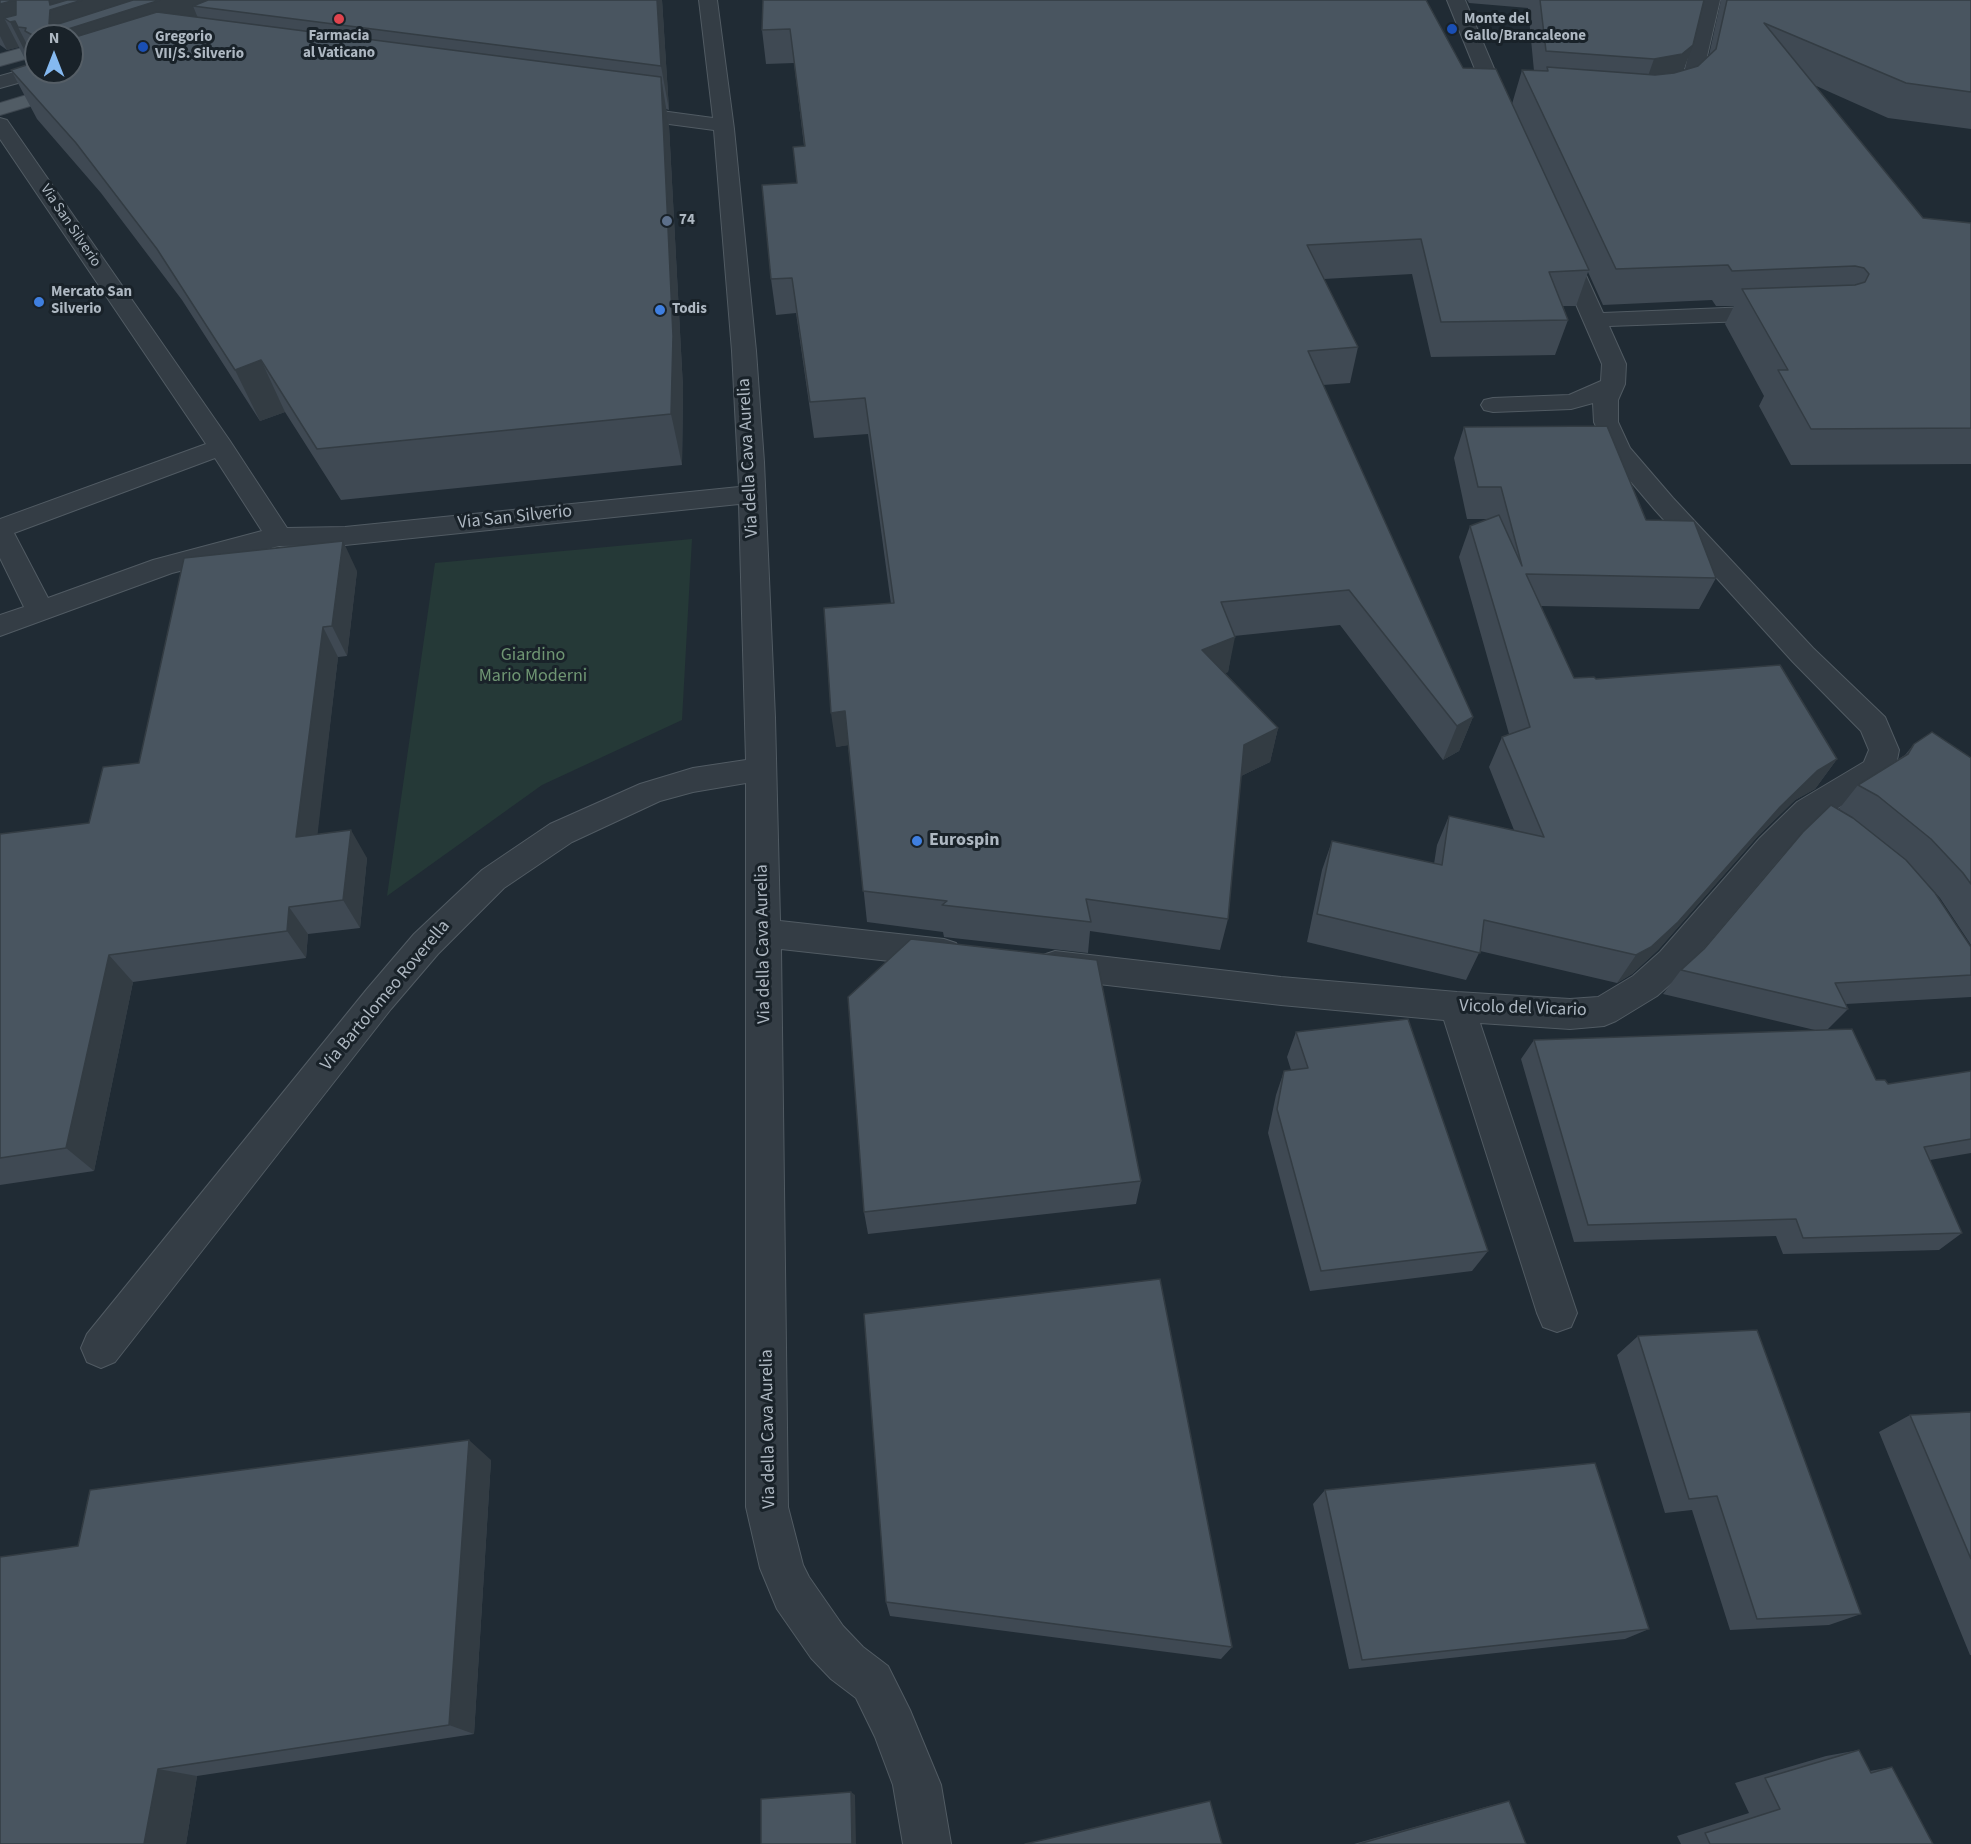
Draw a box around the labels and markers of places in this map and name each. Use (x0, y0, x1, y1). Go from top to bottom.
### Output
place label: Monte del Gallo/Brancaleone (1464, 11, 1586, 46)
marker: Farmacia al Vaticano (332, 12, 346, 26)
marker: Monte del Gallo/Brancaleone (1445, 22, 1459, 36)
place label: Farmacia al Vaticano (303, 28, 375, 63)
place label: Gregorio VII/S. Silverio (155, 29, 244, 64)
marker: Gregorio VII/S. Silverio (136, 40, 150, 54)
place label: 74 (679, 212, 695, 230)
marker: 74 (660, 214, 674, 228)
place label: Mercato San Silverio (51, 284, 132, 319)
marker: Mercato San Silverio (32, 295, 46, 309)
place label: Todis (672, 301, 707, 319)
marker: Todis (653, 303, 667, 317)
place label: Eurospin (929, 830, 1000, 852)
marker: Eurospin (910, 834, 924, 848)

